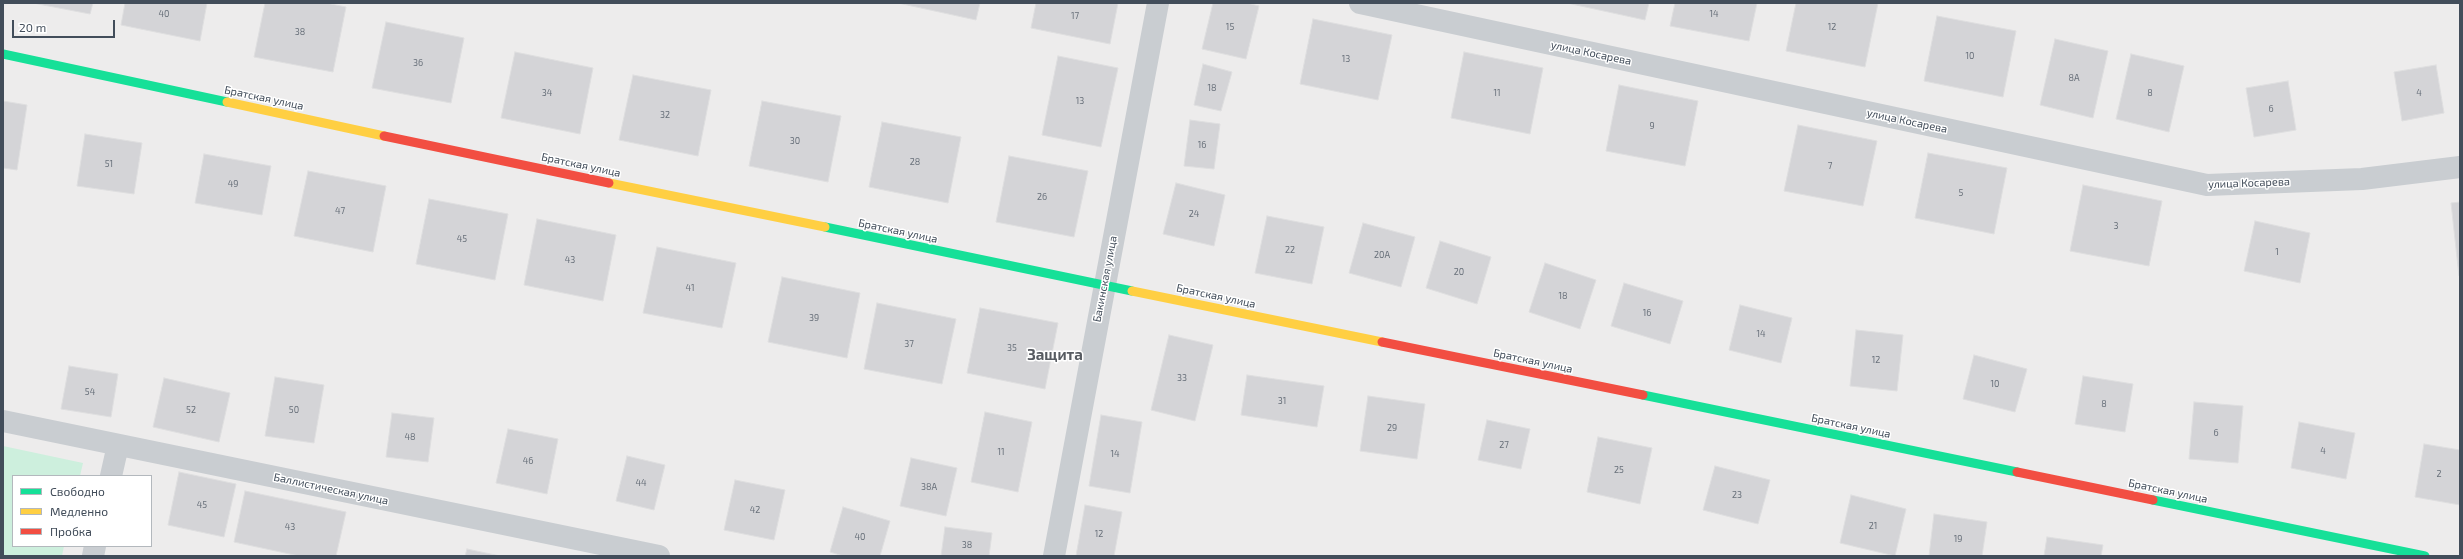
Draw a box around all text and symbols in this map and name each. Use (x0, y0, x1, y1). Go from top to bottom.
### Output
house number: 40 (159, 9, 169, 19)
house number: 14 (1709, 9, 1719, 19)
house number: 17 (1071, 11, 1079, 21)
scale bar (14, 12, 117, 38)
text: 20 m (19, 20, 46, 34)
house number: 15 (1226, 22, 1234, 32)
house number: 12 (1828, 22, 1836, 32)
house number: 38 (295, 27, 305, 37)
street label: улица Косарева (1550, 38, 1632, 68)
house number: 10 (1965, 51, 1975, 61)
house number: 13 (1342, 54, 1350, 64)
house number: 36 (413, 58, 423, 68)
house number: 8А (2068, 73, 2080, 83)
street label: Братская улица (223, 83, 305, 113)
house number: 18 (1207, 83, 1217, 93)
house number: 34 (542, 88, 552, 98)
house number: 11 (1493, 88, 1501, 98)
house number: 8 (2147, 88, 2153, 98)
house number: 4 (2416, 88, 2422, 98)
house number: 13 (1076, 96, 1084, 106)
house number: 6 (2268, 104, 2274, 114)
street label: улица Косарева (1866, 106, 1948, 136)
house number: 32 (660, 110, 670, 120)
house number: 9 (1649, 121, 1655, 131)
house number: 30 (790, 136, 800, 146)
house number: 16 (1198, 140, 1206, 150)
street label: Братская улица (540, 150, 622, 180)
house number: 28 (910, 157, 920, 167)
house number: 51 (105, 159, 113, 169)
house number: 7 (1828, 161, 1832, 171)
street label: улица Косарева (2208, 175, 2290, 191)
house number: 49 (228, 179, 238, 189)
house number: 5 (1959, 188, 1963, 198)
house number: 26 (1037, 192, 1047, 202)
house number: 47 (335, 206, 345, 216)
house number: 24 (1189, 209, 1199, 219)
street label: Братская улица (857, 216, 939, 246)
house number: 3 (2113, 221, 2119, 231)
house number: 45 (457, 234, 467, 244)
street label: Бакинская улица (1090, 235, 1120, 323)
house number: 22 (1285, 245, 1295, 255)
house number: 1 (2275, 247, 2279, 257)
house number: 20А (1374, 250, 1390, 260)
house number: 43 (565, 255, 575, 265)
house number: 20 (1454, 267, 1464, 277)
street label: Братская улица (1175, 281, 1257, 311)
house number: 41 (685, 283, 695, 293)
house number: 18 (1558, 291, 1568, 301)
house number: 16 (1643, 308, 1651, 318)
house number: 39 (809, 313, 819, 323)
house number: 14 (1756, 329, 1766, 339)
house number: 37 (904, 339, 914, 349)
house number: 35 (1007, 343, 1017, 353)
district label: Защита (1027, 346, 1083, 364)
street label: Братская улица (1492, 346, 1574, 376)
house number: 12 (1872, 355, 1880, 365)
house number: 33 (1177, 373, 1187, 383)
house number: 10 (1990, 379, 2000, 389)
house number: 54 (85, 387, 95, 397)
house number: 31 (1278, 396, 1286, 406)
house number: 8 (2101, 399, 2107, 409)
house number: 52 (186, 405, 196, 415)
house number: 50 (289, 405, 299, 415)
street label: Братская улица (1810, 411, 1892, 441)
house number: 29 (1387, 423, 1397, 433)
house number: 6 (2213, 428, 2219, 438)
house number: 48 (405, 432, 415, 442)
house number: 27 (1499, 440, 1509, 450)
house number: 4 (2320, 446, 2326, 456)
house number: 11 (997, 447, 1005, 457)
house number: 14 (1110, 449, 1120, 459)
house number: 46 (523, 456, 533, 466)
house number: 25 (1614, 465, 1624, 475)
house number: 2 (2436, 469, 2442, 479)
street label: Баллистическая улица (272, 470, 390, 508)
legend (12, 475, 152, 547)
street label: Братская улица (2127, 476, 2209, 506)
house number: 44 (635, 478, 647, 488)
house number: 38А (921, 482, 937, 492)
text: Свободно (50, 484, 105, 498)
house number: 23 (1732, 490, 1742, 500)
house number: 45 (197, 500, 207, 510)
text: Медленно (50, 504, 108, 518)
house number: 42 (750, 505, 760, 515)
house number: 21 (1869, 521, 1877, 531)
house number: 43 (285, 522, 295, 532)
text: Пробка (50, 524, 92, 538)
house number: 12 (1095, 529, 1103, 539)
house number: 40 (855, 532, 865, 542)
house number: 19 (1954, 534, 1962, 544)
house number: 38 (962, 540, 972, 550)

